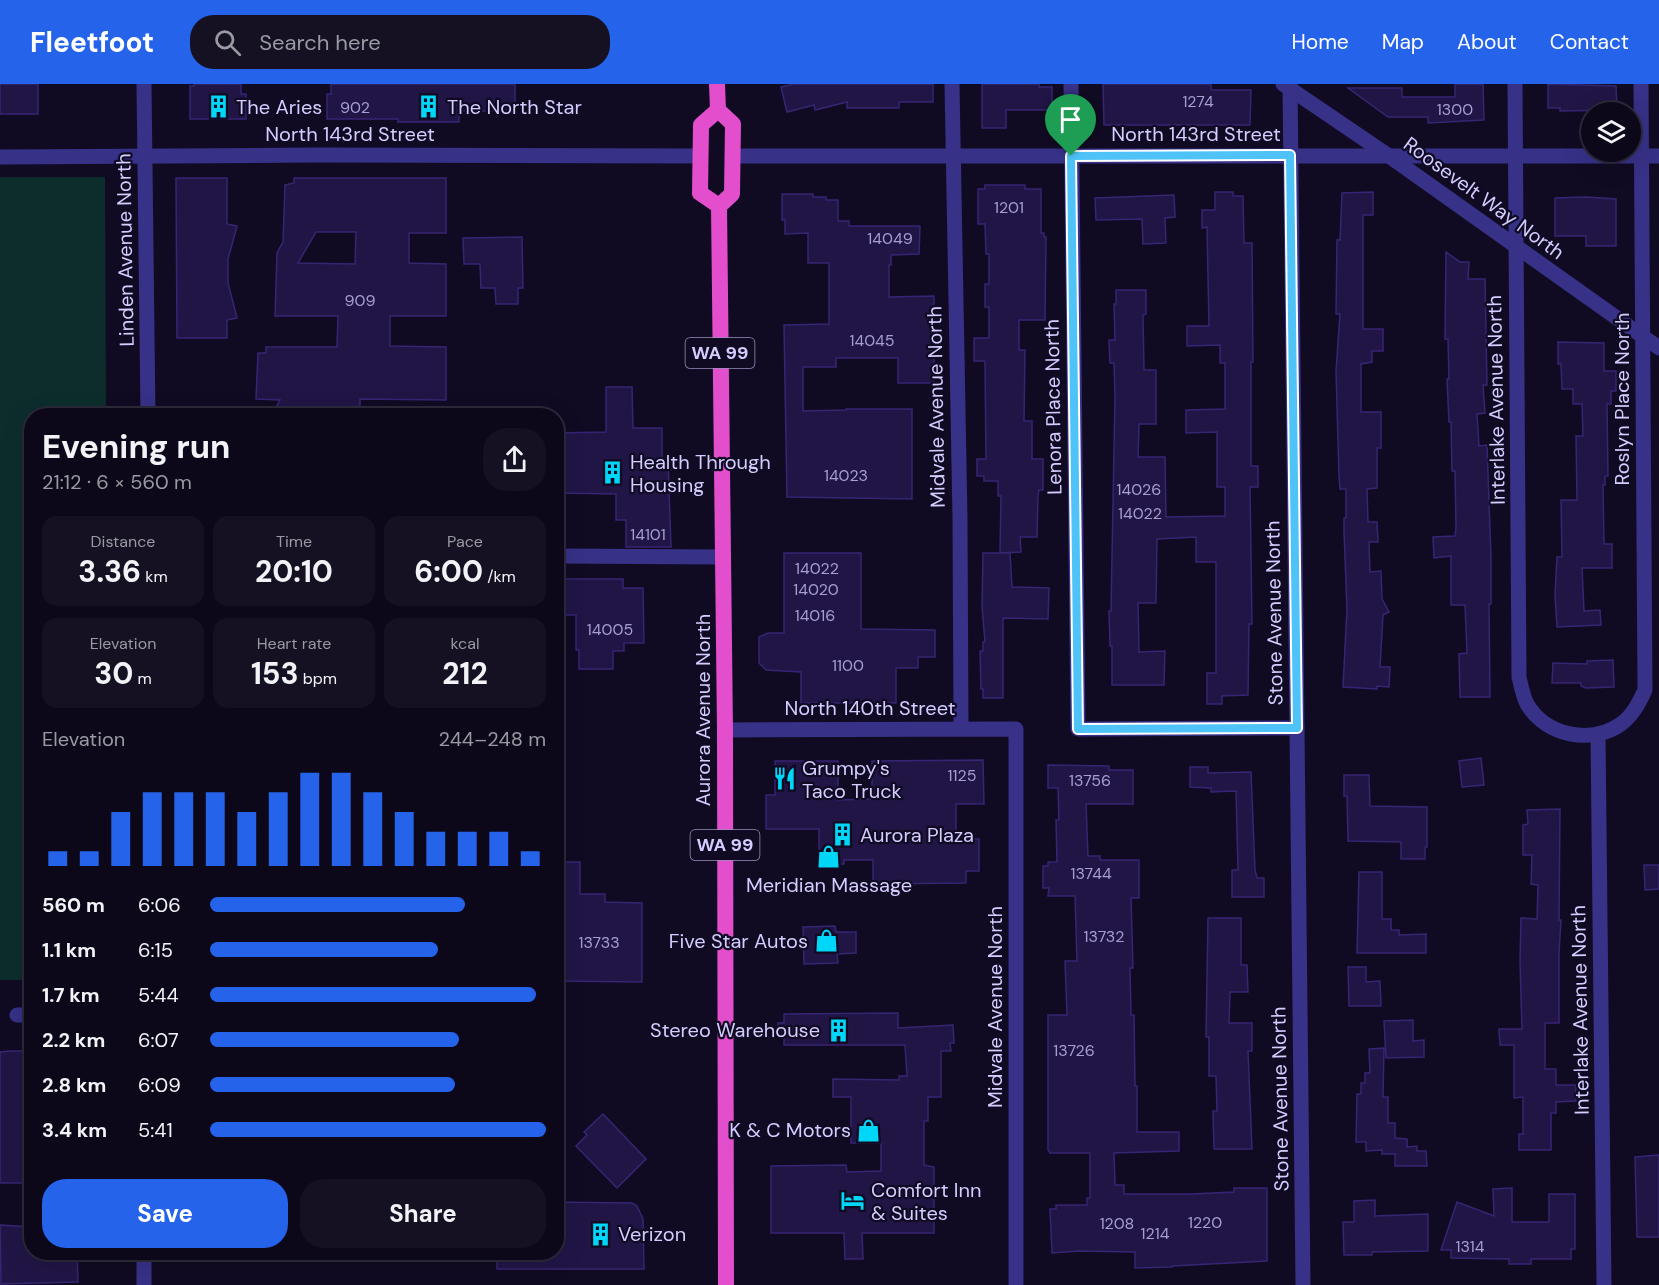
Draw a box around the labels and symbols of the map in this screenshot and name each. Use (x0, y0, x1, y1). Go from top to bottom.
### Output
house number: 1274 (1182, 91, 1214, 112)
building icon: The Aries (205, 94, 231, 120)
place label: The Aries (236, 94, 322, 120)
building icon: The North Star (416, 94, 442, 120)
place label: The North Star (447, 94, 582, 120)
pin (1045, 94, 1096, 156)
house number: 902 (340, 97, 370, 118)
house number: 1300 (1437, 99, 1473, 120)
street label: North 143rd Street (265, 121, 435, 147)
street label: North 143rd Street (1111, 121, 1281, 147)
street label: Roosevelt Way North (1398, 131, 1570, 265)
street label: Linden Avenue North (110, 153, 140, 347)
house number: 1201 (994, 197, 1024, 218)
house number: 14049 (867, 228, 913, 249)
house number: 909 (344, 290, 376, 311)
street label: Interlake Avenue North (1481, 295, 1511, 505)
street label: Midvale Avenue North (921, 306, 951, 508)
street label: Roslyn Place North (1609, 312, 1635, 486)
street label: Lenora Place North (1038, 319, 1068, 495)
house number: 14045 (849, 330, 895, 351)
road number: WA 99 (686, 338, 754, 368)
place label: Health Through Housing (630, 449, 771, 498)
building icon: Health Through Housing (599, 460, 625, 486)
house number: 14023 (824, 465, 868, 486)
house number: 14026 (1117, 479, 1161, 500)
house number: 14022 (1118, 503, 1162, 524)
street label: Stone Avenue North (1259, 520, 1289, 706)
house number: 14101 (630, 524, 666, 545)
house number: 14022 (795, 558, 839, 579)
house number: 14020 (793, 579, 839, 600)
house number: 14016 (795, 605, 835, 626)
street label: Aurora Avenue North (690, 614, 716, 806)
house number: 14005 (587, 619, 633, 640)
house number: 1100 (832, 655, 864, 676)
street label: North 140th Street (784, 695, 956, 721)
place label: Grumpy's Taco Truck (802, 755, 902, 804)
house number: 1125 (948, 765, 976, 786)
restaurant icon: Grumpy's Taco Truck (771, 766, 797, 792)
house number: 13756 (1069, 770, 1111, 791)
building icon: Aurora Plaza (829, 822, 855, 848)
place label: Aurora Plaza (860, 822, 974, 848)
road number: WA 99 (690, 830, 760, 860)
shop icon: Meridian Massage (816, 844, 842, 870)
house number: 13744 (1070, 863, 1112, 884)
place label: Meridian Massage (746, 872, 912, 898)
street label: Interlake Avenue North (1565, 905, 1595, 1115)
street label: Midvale Avenue North (982, 906, 1008, 1108)
house number: 13732 (1084, 926, 1124, 947)
place label: Five Star Autos (669, 928, 808, 954)
shop icon: Five Star Autos (813, 928, 839, 954)
house number: 13733 (578, 932, 620, 953)
street label: Stone Avenue North (1265, 1006, 1295, 1192)
place label: Stereo Warehouse (650, 1017, 820, 1043)
building icon: Stereo Warehouse (825, 1017, 851, 1043)
house number: 13726 (1053, 1040, 1095, 1061)
place label: K & C Motors (729, 1117, 851, 1143)
shop icon: K & C Motors (856, 1117, 882, 1143)
place label: Comfort Inn & Suites (871, 1177, 981, 1226)
hotel icon: Comfort Inn & Suites (840, 1188, 866, 1214)
house number: 1220 (1188, 1212, 1222, 1233)
house number: 1208 (1100, 1213, 1134, 1234)
building icon: Verizon (587, 1221, 613, 1247)
place label: Verizon (618, 1221, 686, 1247)
house number: 1214 (1141, 1223, 1170, 1244)
house number: 1314 (1456, 1236, 1485, 1257)

